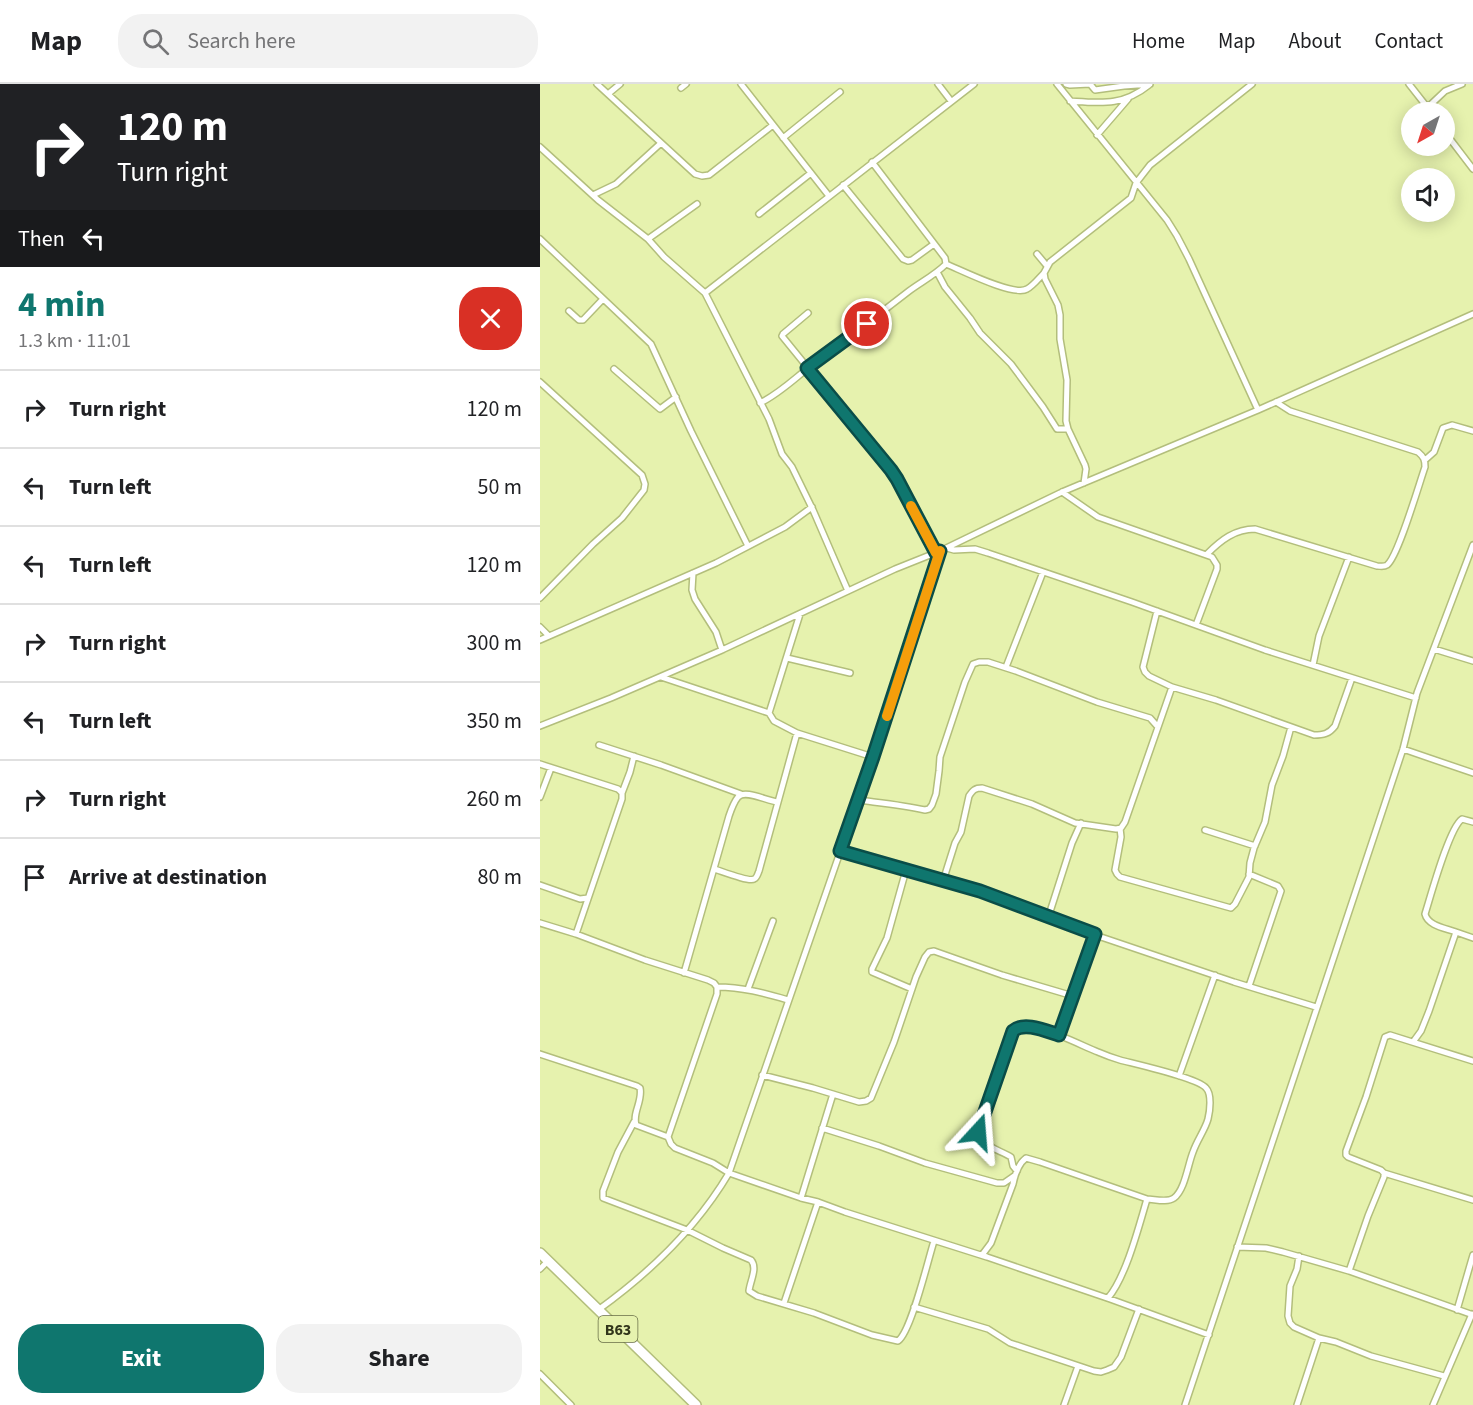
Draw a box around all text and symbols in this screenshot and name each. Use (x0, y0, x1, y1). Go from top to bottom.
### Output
search box (118, 14, 538, 68)
text: Map (30, 21, 82, 61)
icon: search (139, 25, 172, 58)
text: Search here (187, 25, 296, 57)
text: Home (1132, 26, 1185, 56)
text: Map (1218, 26, 1256, 56)
text: About (1289, 26, 1341, 56)
text: Contact (1374, 26, 1443, 56)
text: 120 m (117, 97, 228, 157)
north arrow (1401, 102, 1455, 156)
map controls (1401, 102, 1455, 222)
icon: right (18, 108, 96, 186)
text: Turn right (117, 153, 228, 192)
button: sound (1401, 168, 1455, 222)
icon: left (77, 222, 110, 255)
text: Then (18, 223, 65, 255)
text: 4 min (18, 279, 106, 330)
button: close (459, 287, 522, 350)
pin (841, 298, 892, 349)
icon: arrive (850, 307, 883, 340)
text: 1.3 km · 11:01 (18, 327, 131, 355)
icon: right (18, 393, 51, 426)
text: Turn right (69, 393, 166, 425)
text: 120 m (467, 393, 522, 425)
icon: left (18, 471, 51, 504)
text: Turn left (69, 471, 151, 503)
text: 50 m (477, 471, 522, 503)
icon: left (18, 549, 51, 582)
text: Turn left (69, 549, 151, 581)
text: 120 m (467, 549, 522, 581)
icon: right (18, 627, 51, 660)
text: Turn right (69, 627, 166, 659)
text: 300 m (467, 627, 522, 659)
icon: left (18, 705, 51, 738)
text: Turn left (69, 705, 151, 737)
text: 350 m (467, 705, 522, 737)
icon: right (18, 783, 51, 816)
text: Turn right (69, 783, 166, 815)
text: 260 m (467, 783, 522, 815)
icon: arrive (18, 861, 51, 894)
text: Arrive at destination (69, 861, 267, 893)
text: 80 m (477, 861, 522, 893)
position arrow (946, 1100, 1010, 1164)
road number: B63 (598, 1316, 638, 1342)
button: Exit (18, 1324, 264, 1393)
button: Share (276, 1324, 522, 1393)

